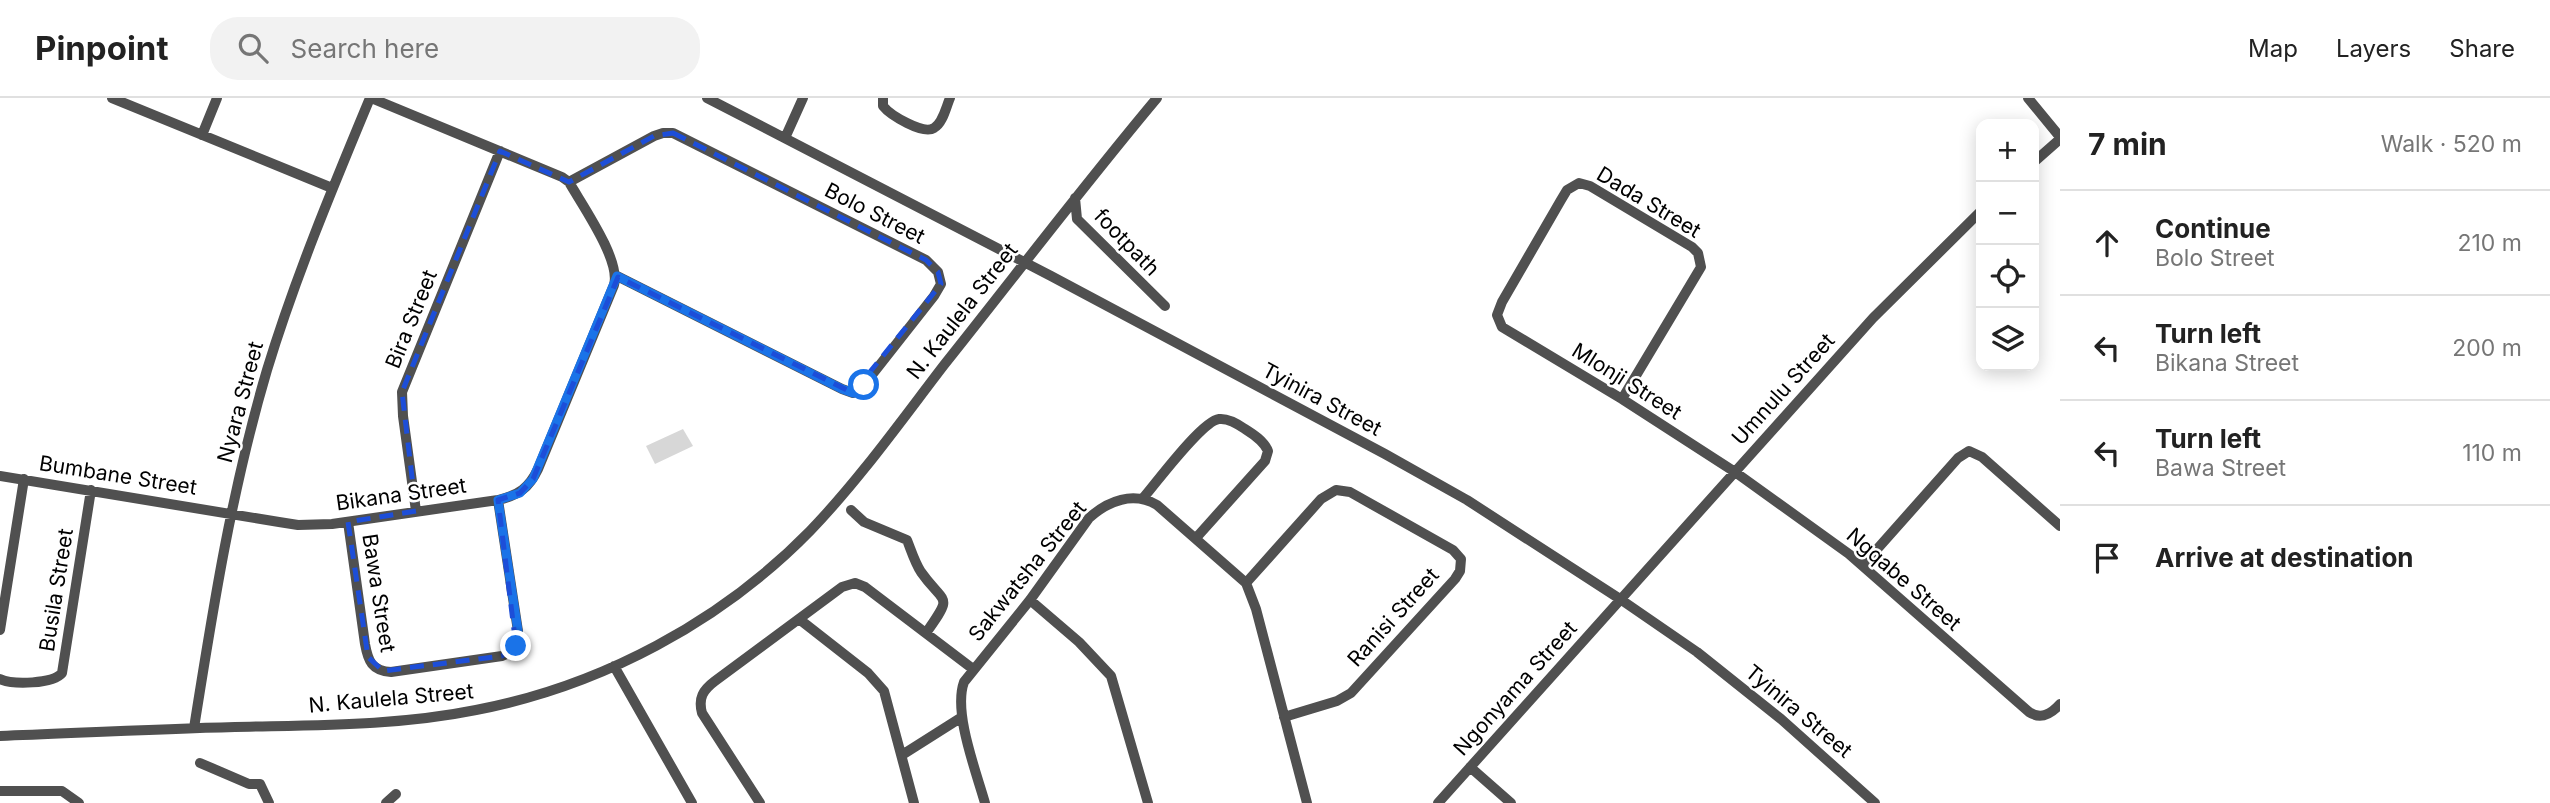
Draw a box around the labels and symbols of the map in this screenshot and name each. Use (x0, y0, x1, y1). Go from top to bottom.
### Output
street label: Dada Street (1593, 161, 1706, 243)
street label: Bolo Street (821, 177, 929, 249)
street label: footpath (1089, 203, 1165, 281)
street label: N. Kaulela Street (901, 238, 1023, 384)
street label: Bira Street (380, 266, 442, 372)
street label: Umnulu Street (1726, 328, 1840, 450)
street label: Mlonji Street (1568, 337, 1686, 425)
street label: Nyara Street (212, 339, 268, 465)
street label: Tyinira Street (1258, 357, 1386, 441)
route start (848, 369, 879, 400)
street label: Bumbane Street (37, 450, 199, 500)
street label: Bikana Street (334, 472, 468, 516)
street label: Sakwatsha Street (963, 496, 1091, 646)
street label: Ngqabe Street (1842, 522, 1966, 636)
street label: Busila Street (34, 526, 78, 653)
street label: Bawa Street (357, 532, 401, 654)
street label: Ranisi Street (1342, 562, 1444, 671)
street label: Ngonyama Street (1448, 616, 1582, 760)
route end (500, 630, 531, 661)
street label: Tyinira Street (1741, 659, 1857, 763)
street label: N. Kaulela Street (307, 678, 475, 718)

